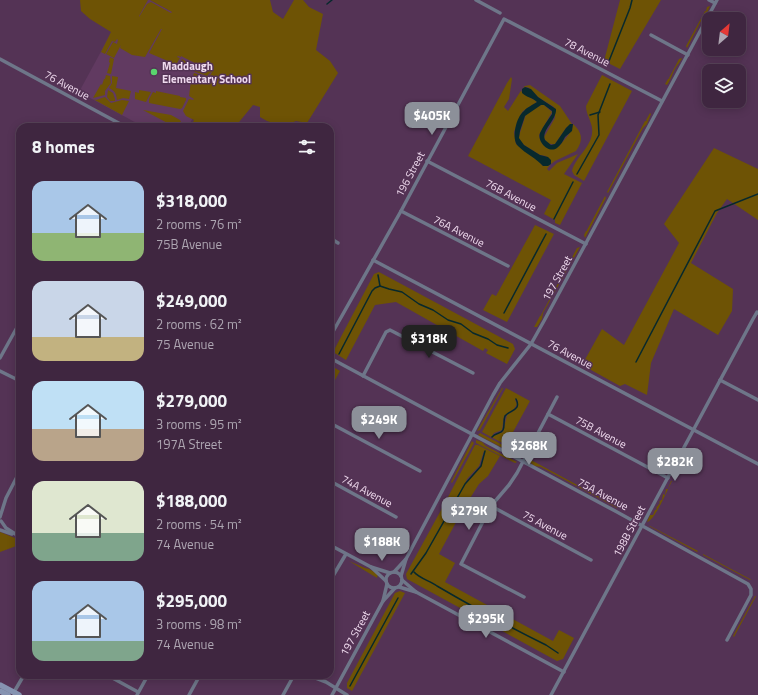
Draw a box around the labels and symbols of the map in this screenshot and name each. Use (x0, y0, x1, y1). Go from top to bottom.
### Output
north arrow (702, 12, 746, 56)
street label: 78 Avenue (561, 34, 613, 70)
place label: Maddaugh Elementary School (162, 58, 251, 87)
street label: 76 Avenue (42, 66, 93, 104)
marker: Maddaugh Elementary School (149, 67, 159, 77)
pin: $405K (404, 102, 460, 136)
street label: 196 Street (391, 148, 429, 200)
street label: 76B Avenue (483, 175, 540, 215)
street label: 76A Avenue (431, 211, 488, 251)
street label: 197 Street (538, 252, 576, 303)
pin: $318K (401, 325, 457, 359)
street label: 76 Avenue (545, 335, 596, 373)
pin: $249K (351, 406, 407, 440)
street label: 75B Avenue (573, 412, 630, 452)
pin: $268K (501, 432, 557, 466)
pin: $282K (647, 448, 703, 482)
street label: 74A Avenue (339, 471, 396, 511)
street label: 75A Avenue (575, 474, 632, 514)
pin: $279K (441, 497, 497, 531)
street label: 198B Street (609, 502, 649, 559)
street label: 75 Avenue (520, 506, 571, 544)
pin: $188K (354, 528, 410, 562)
pin: $295K (458, 605, 514, 639)
street label: 197 Street (336, 607, 374, 658)

